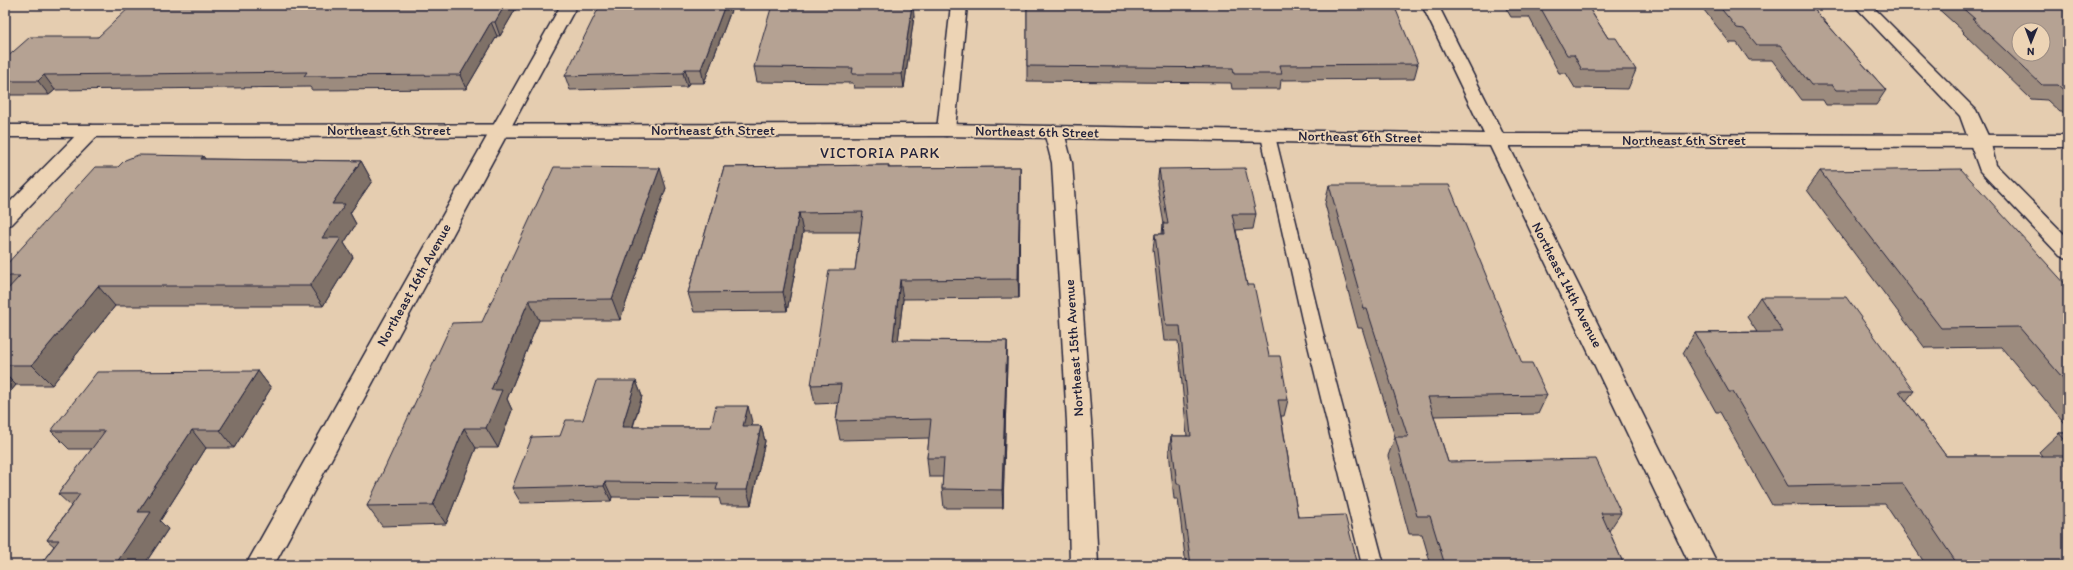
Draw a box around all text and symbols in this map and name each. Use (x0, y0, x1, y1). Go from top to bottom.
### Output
north arrow (2011, 22, 2051, 62)
text: N (2027, 45, 2035, 58)
street label: Northeast 6th Street (327, 122, 451, 139)
street label: Northeast 6th Street (651, 122, 775, 139)
street label: Northeast 6th Street (975, 122, 1099, 142)
street label: Northeast 6th Street (1298, 127, 1422, 147)
street label: Northeast 6th Street (1622, 132, 1746, 149)
district label: VICTORIA PARK (820, 144, 940, 162)
street label: Northeast 14th Avenue (1528, 219, 1606, 351)
street label: Northeast 16th Avenue (373, 220, 455, 349)
street label: Northeast 15th Avenue (1061, 279, 1087, 417)

